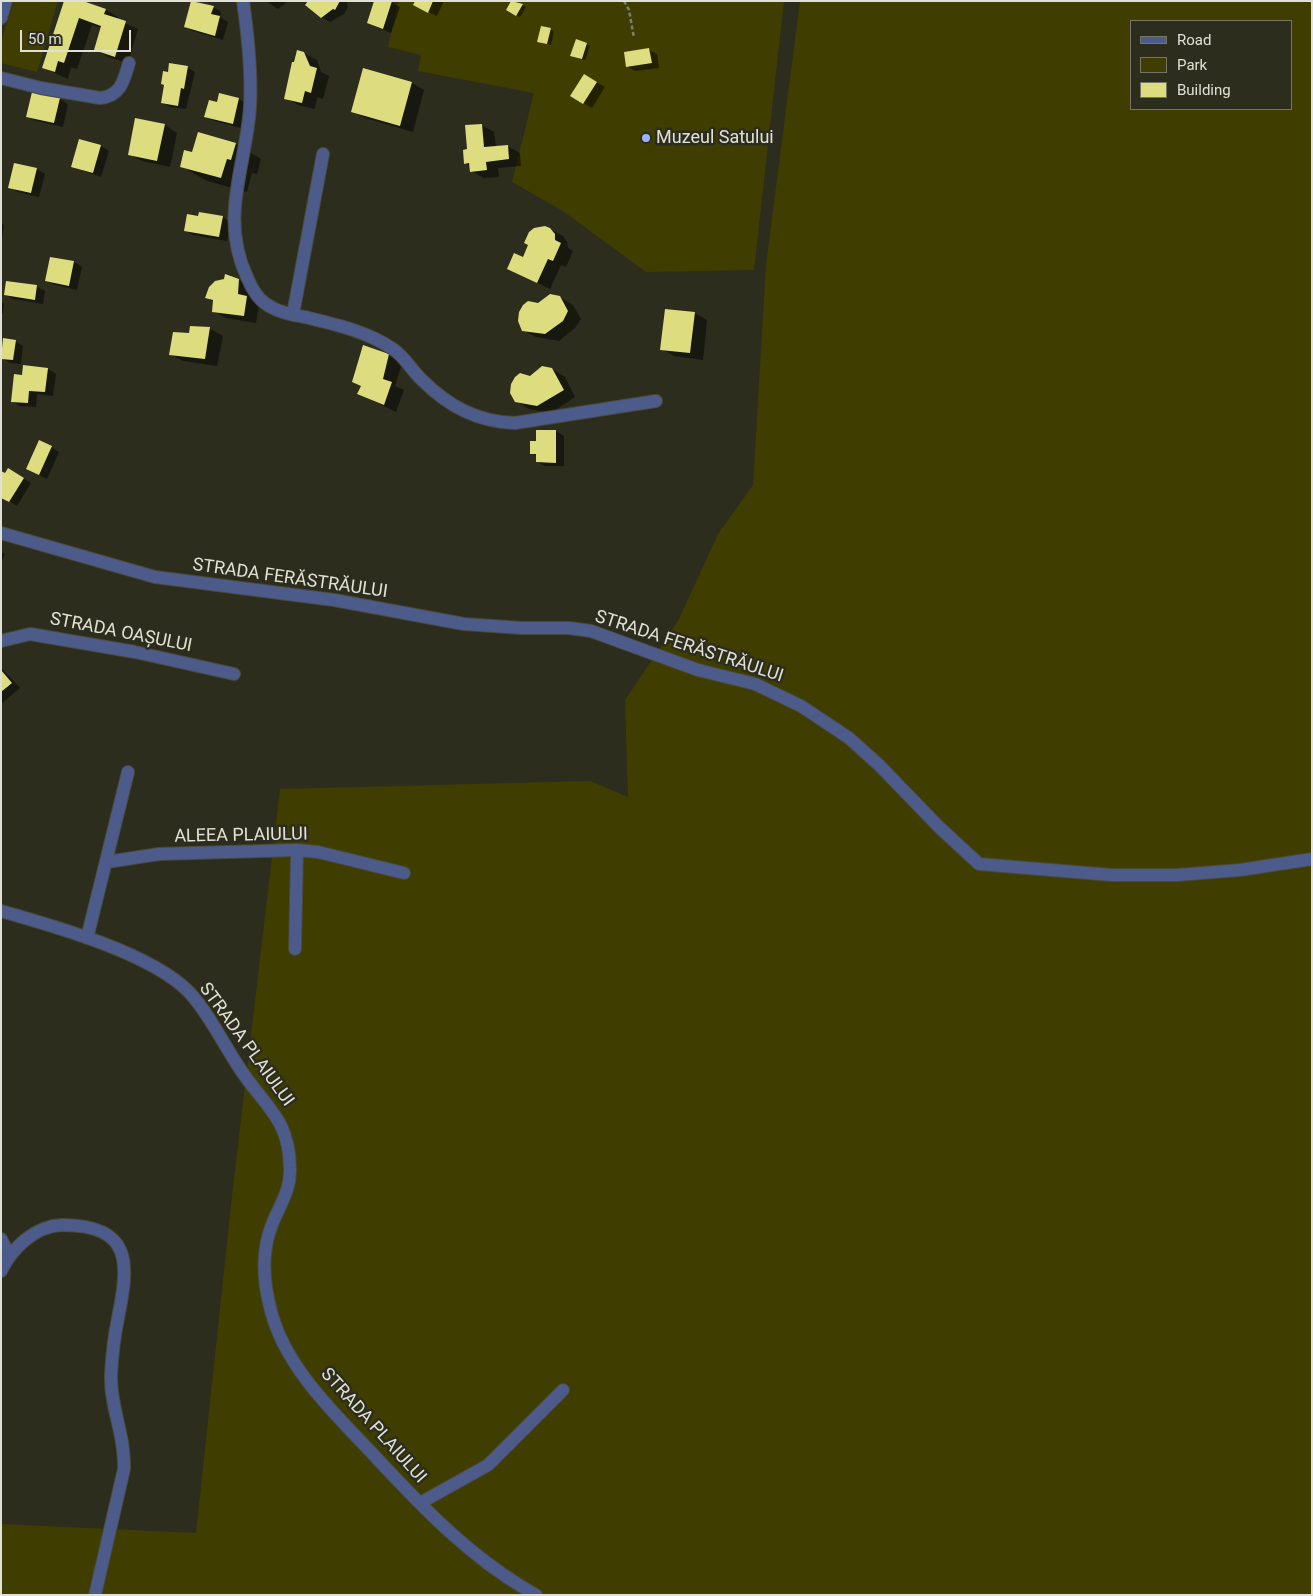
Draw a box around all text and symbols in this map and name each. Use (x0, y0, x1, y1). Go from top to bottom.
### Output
scale bar (22, 20, 134, 52)
legend (1130, 20, 1293, 110)
text: 50 m (28, 30, 62, 48)
text: Road (1177, 31, 1211, 49)
text: Park (1177, 56, 1207, 74)
text: Building (1177, 81, 1231, 99)
place label: Muzeul Satului (656, 127, 774, 149)
marker: Muzeul Satului (640, 132, 652, 144)
street label: STRADA FERĂSTRĂULUI (191, 555, 389, 603)
street label: STRADA FERĂSTRĂULUI (592, 606, 786, 688)
street label: STRADA OAȘULUI (48, 609, 194, 657)
street label: ALEEA PLAIULUI (174, 824, 308, 848)
street label: STRADA PLAIULUI (194, 979, 298, 1111)
street label: STRADA PLAIULUI (316, 1364, 430, 1488)

